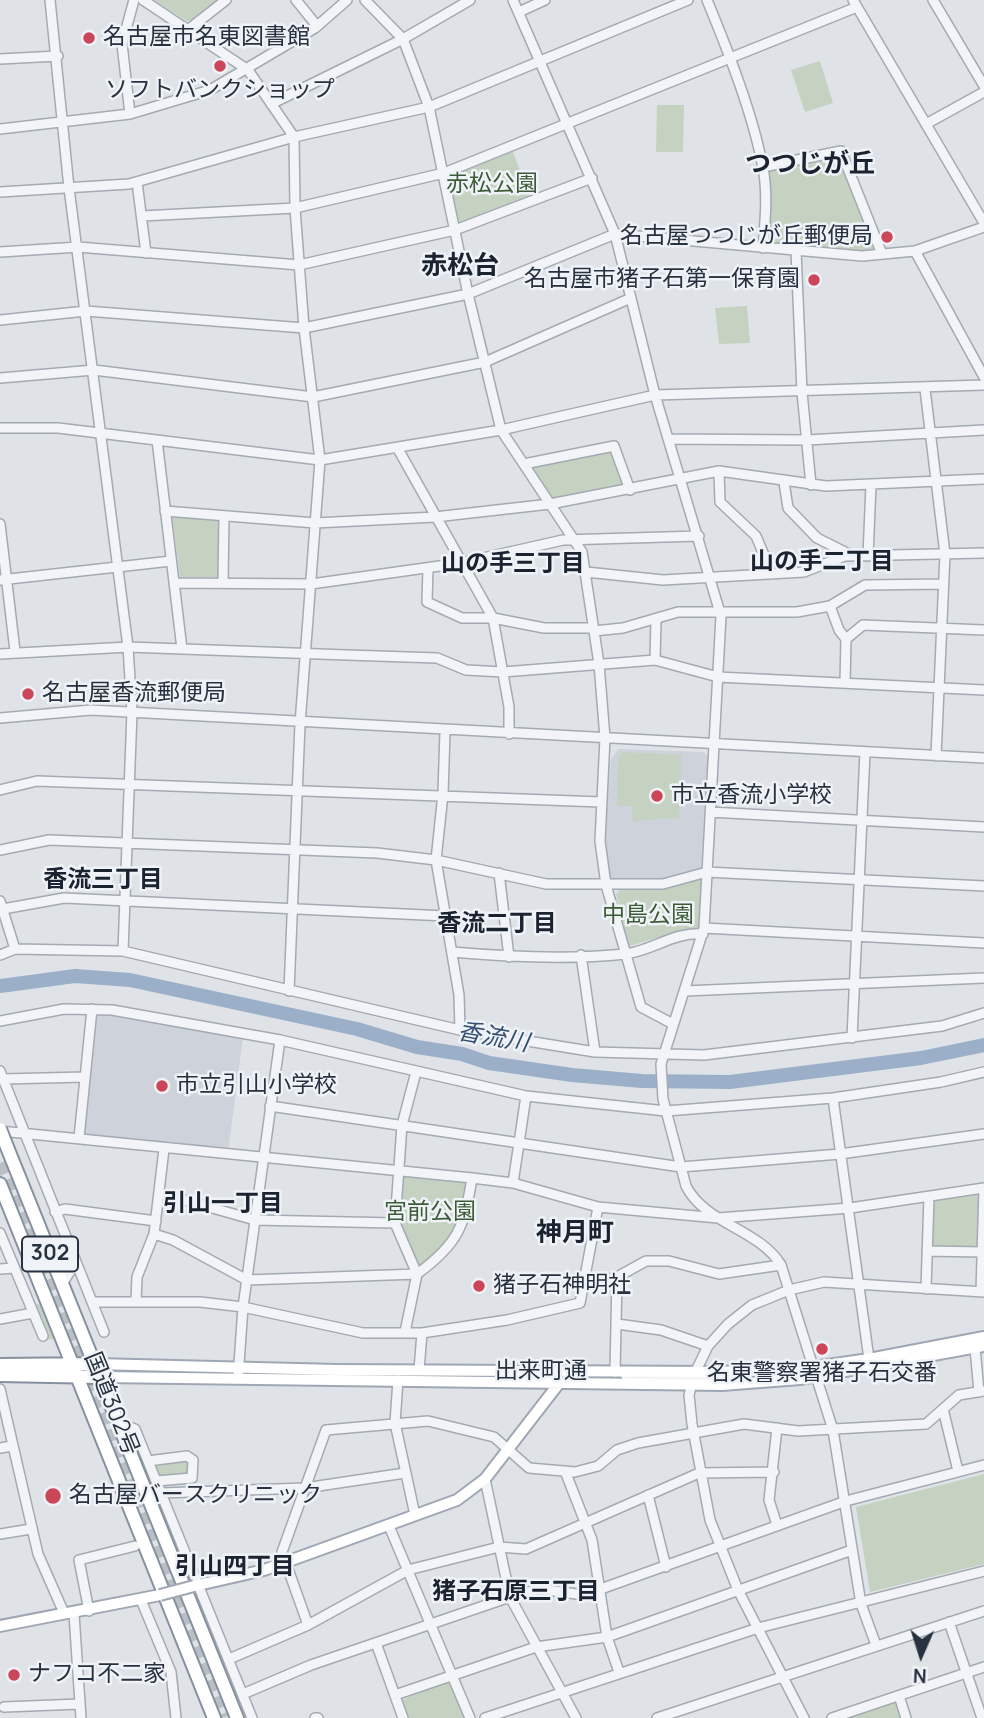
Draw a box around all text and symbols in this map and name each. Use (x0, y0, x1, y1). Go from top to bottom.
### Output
place label: 名古屋市名東図書館 (103, 24, 310, 52)
marker: 名古屋市名東図書館 (81, 30, 97, 46)
marker: ソフトバンクショップ (212, 58, 228, 74)
place label: ソフトバンクショップ (105, 77, 335, 105)
district label: つつじが丘 (745, 149, 875, 181)
park label: 赤松公園 (446, 171, 538, 199)
place label: 名古屋つつじが丘郵便局 (620, 223, 873, 251)
marker: 名古屋つつじが丘郵便局 (879, 229, 895, 245)
district label: 赤松台 (421, 251, 499, 283)
place label: 名古屋市猪子石第一保育園 (524, 266, 800, 294)
marker: 名古屋市猪子石第一保育園 (806, 272, 822, 288)
district label: 山の手二丁目 (750, 548, 894, 576)
district label: 山の手三丁目 (441, 550, 585, 578)
place label: 名古屋香流郵便局 (42, 680, 226, 708)
marker: 名古屋香流郵便局 (20, 686, 36, 702)
place label: 市立香流小学校 (671, 782, 832, 810)
marker: 市立香流小学校 (649, 788, 665, 804)
district label: 香流三丁目 (43, 866, 163, 894)
park label: 中島公園 (602, 902, 694, 930)
district label: 香流二丁目 (437, 910, 557, 938)
water label: 香流川 (455, 1018, 531, 1058)
place label: 市立引山小学校 (176, 1072, 337, 1100)
marker: 市立引山小学校 (154, 1078, 170, 1094)
district label: 引山一丁目 (163, 1190, 283, 1218)
park label: 宮前公園 (384, 1199, 476, 1227)
district label: 神月町 (536, 1218, 614, 1250)
road number: 302 (22, 1236, 78, 1272)
place label: 猪子石神明社 (493, 1272, 631, 1300)
marker: 猪子石神明社 (471, 1278, 487, 1294)
marker: 名東警察署猪子石交番 (814, 1341, 830, 1357)
street label: 国道302号 (78, 1348, 144, 1460)
street label: 出来町通 (495, 1358, 587, 1386)
place label: 名東警察署猪子石交番 (707, 1360, 937, 1388)
place label: 名古屋バースクリニック (69, 1482, 322, 1510)
marker: 名古屋バースクリニック (43, 1486, 63, 1506)
district label: 引山四丁目 (175, 1553, 295, 1581)
district label: 猪子石原三丁目 (432, 1578, 600, 1606)
north arrow (886, 1620, 956, 1690)
place label: ナフコ不二家 (28, 1661, 166, 1689)
text: N (912, 1663, 927, 1689)
marker: ナフコ不二家 (6, 1667, 22, 1683)

